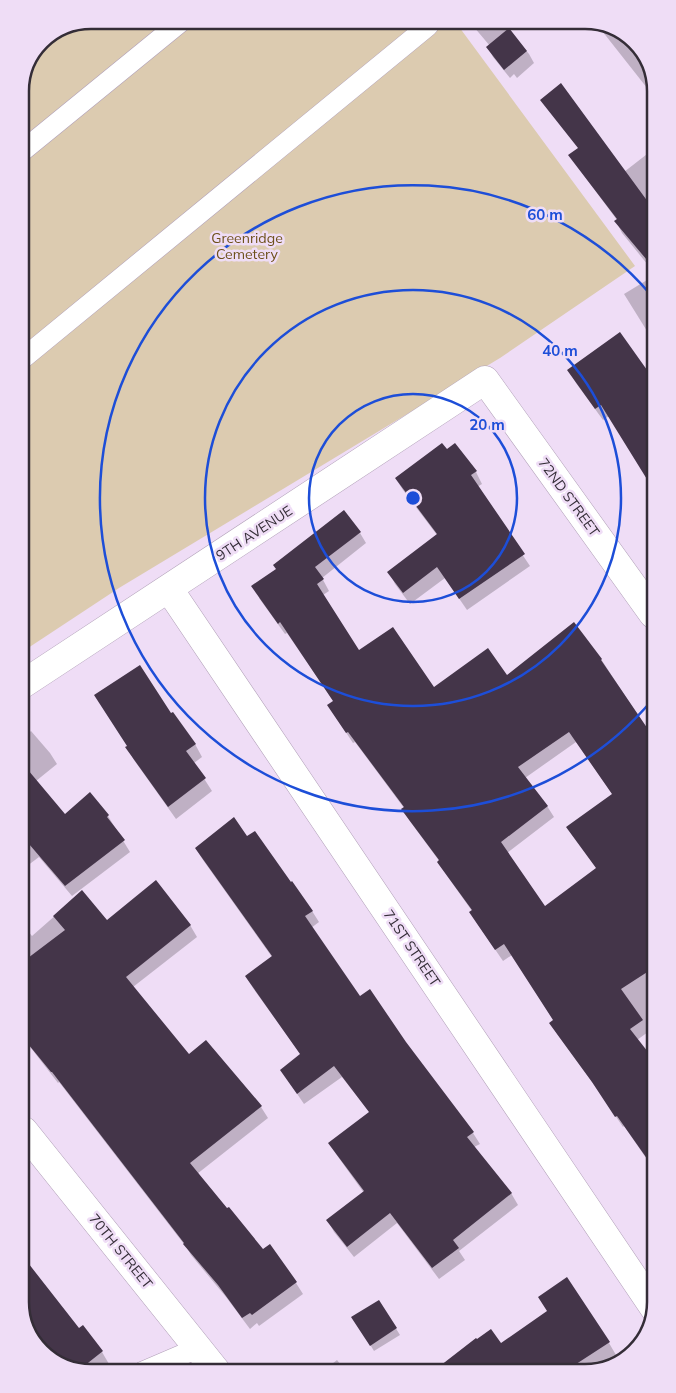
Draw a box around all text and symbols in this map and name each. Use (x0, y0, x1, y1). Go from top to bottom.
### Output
text: 60 m (527, 205, 563, 224)
park label: Greenridge Cemetery (211, 229, 283, 263)
text: 40 m (542, 341, 578, 360)
text: 20 m (469, 415, 505, 434)
street label: 72ND STREET (534, 454, 604, 540)
centre of rings (404, 489, 422, 507)
street label: 9TH AVENUE (212, 502, 296, 564)
street label: 71ST STREET (380, 906, 445, 990)
street label: 70TH STREET (85, 1210, 157, 1292)

